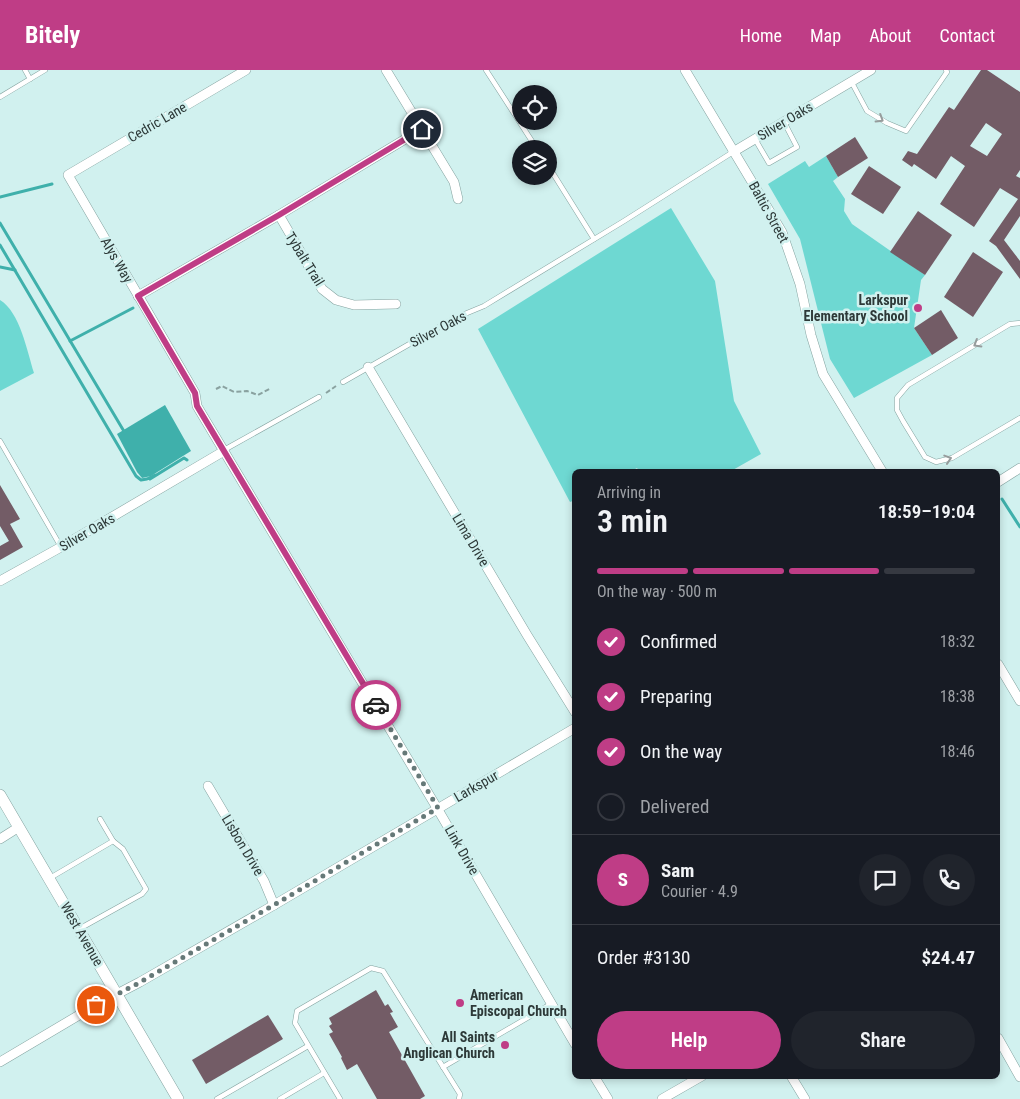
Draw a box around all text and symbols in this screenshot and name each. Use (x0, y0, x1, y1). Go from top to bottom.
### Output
text: Bitely (25, 21, 80, 49)
text: Home (740, 25, 782, 46)
text: Map (810, 25, 841, 46)
text: About (869, 25, 911, 46)
text: Contact (939, 25, 995, 46)
map controls (512, 85, 557, 185)
button: locate (512, 85, 557, 130)
street label: Silver Oaks (755, 98, 815, 144)
street label: Cedric Lane (125, 99, 190, 145)
pin (401, 108, 443, 150)
one-way arrow (875, 113, 884, 122)
icon: home (408, 115, 436, 143)
button: layers (512, 140, 557, 185)
street label: Baltic Street (746, 179, 792, 245)
street label: Tybalt Trail (282, 229, 328, 289)
street label: Alys Way (98, 235, 136, 286)
place label: Larkspur Elementary School (803, 292, 908, 324)
marker: Larkspur Elementary School (912, 302, 924, 314)
street label: Silver Oaks (407, 308, 469, 350)
one-way arrow (973, 337, 982, 347)
one-way arrow (943, 454, 951, 464)
text: Arriving in (597, 483, 661, 502)
text: 18:59–19:04 (878, 500, 975, 523)
text: 3 min (597, 502, 668, 540)
street label: Silver Oaks (56, 510, 118, 554)
street label: Lima Drive (449, 511, 493, 569)
text: On the way · 500 m (597, 582, 717, 601)
icon: check (597, 628, 625, 656)
text: Confirmed (640, 630, 717, 653)
text: 18:32 (940, 632, 975, 651)
courier (351, 680, 401, 730)
icon: check (597, 683, 625, 711)
text: Preparing (640, 685, 712, 708)
text: 18:38 (940, 687, 975, 706)
icon: car (362, 691, 390, 719)
icon: check (597, 738, 625, 766)
text: On the way (640, 740, 722, 763)
text: 18:46 (940, 742, 975, 761)
street label: Larkspur (451, 767, 501, 805)
text: Delivered (640, 795, 709, 818)
street label: Lisbon Drive (219, 812, 268, 879)
street label: Link Drive (442, 823, 483, 878)
button: chat (859, 854, 911, 906)
button: phone (923, 854, 975, 906)
text: Sam (661, 859, 694, 882)
text: S (618, 868, 628, 891)
text: Courier · 4.9 (661, 882, 738, 901)
street label: West Avenue (57, 899, 107, 969)
text: Order #3130 (597, 946, 690, 969)
text: $24.47 (921, 946, 975, 969)
pin (75, 984, 117, 1026)
place label: American Episcopal Church (470, 987, 567, 1019)
icon: bag (82, 991, 110, 1019)
marker: American Episcopal Church (454, 997, 466, 1009)
button: Help (597, 1011, 781, 1069)
button: Share (791, 1011, 975, 1069)
place label: All Saints Anglican Church (403, 1029, 495, 1061)
marker: All Saints Anglican Church (499, 1039, 511, 1051)

